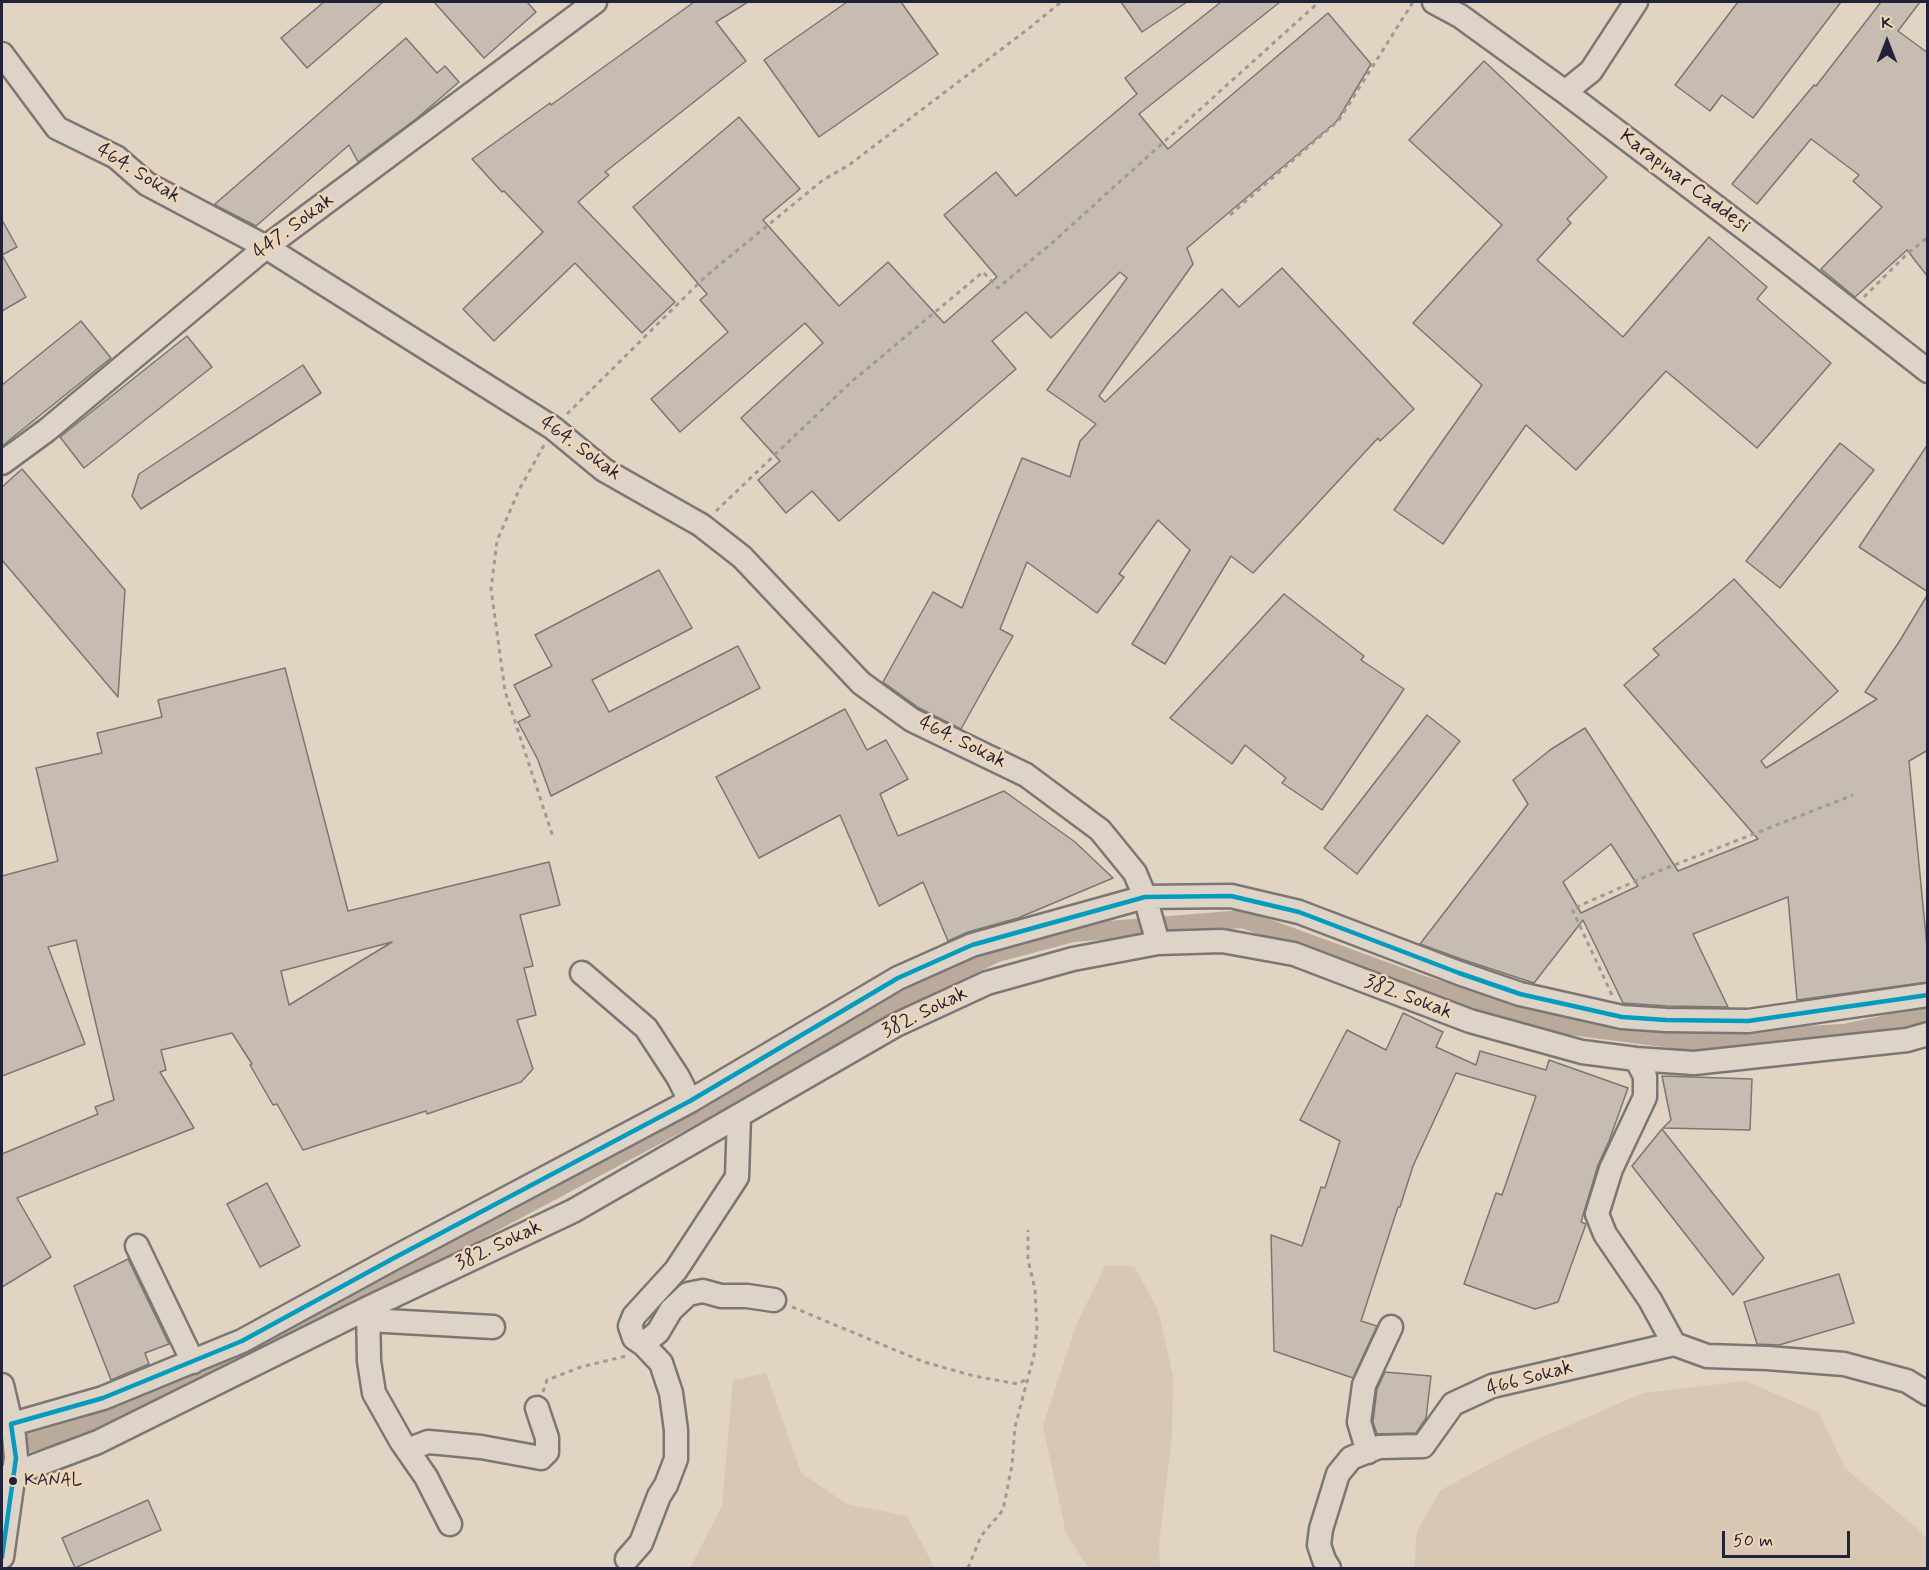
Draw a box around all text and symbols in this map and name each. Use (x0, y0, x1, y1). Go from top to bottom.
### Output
north arrow (1857, 12, 1917, 72)
text: K (1881, 13, 1893, 34)
street label: Karapınar Caddesi (1614, 125, 1754, 239)
street label: 464. Sokak (92, 139, 184, 209)
street label: 447. Sokak (249, 189, 339, 265)
street label: 464. Sokak (535, 411, 625, 487)
street label: 464. Sokak (914, 711, 1010, 775)
street label: 382. Sokak (1361, 970, 1455, 1026)
street label: 382. Sokak (878, 982, 972, 1044)
street label: 382. Sokak (452, 1216, 546, 1276)
street label: 466 Sokak (1484, 1356, 1576, 1402)
place label: KANAL (24, 1470, 82, 1492)
marker: KANAL (7, 1475, 19, 1487)
scale bar (1725, 1519, 1852, 1557)
text: 50 m (1733, 1529, 1773, 1553)

